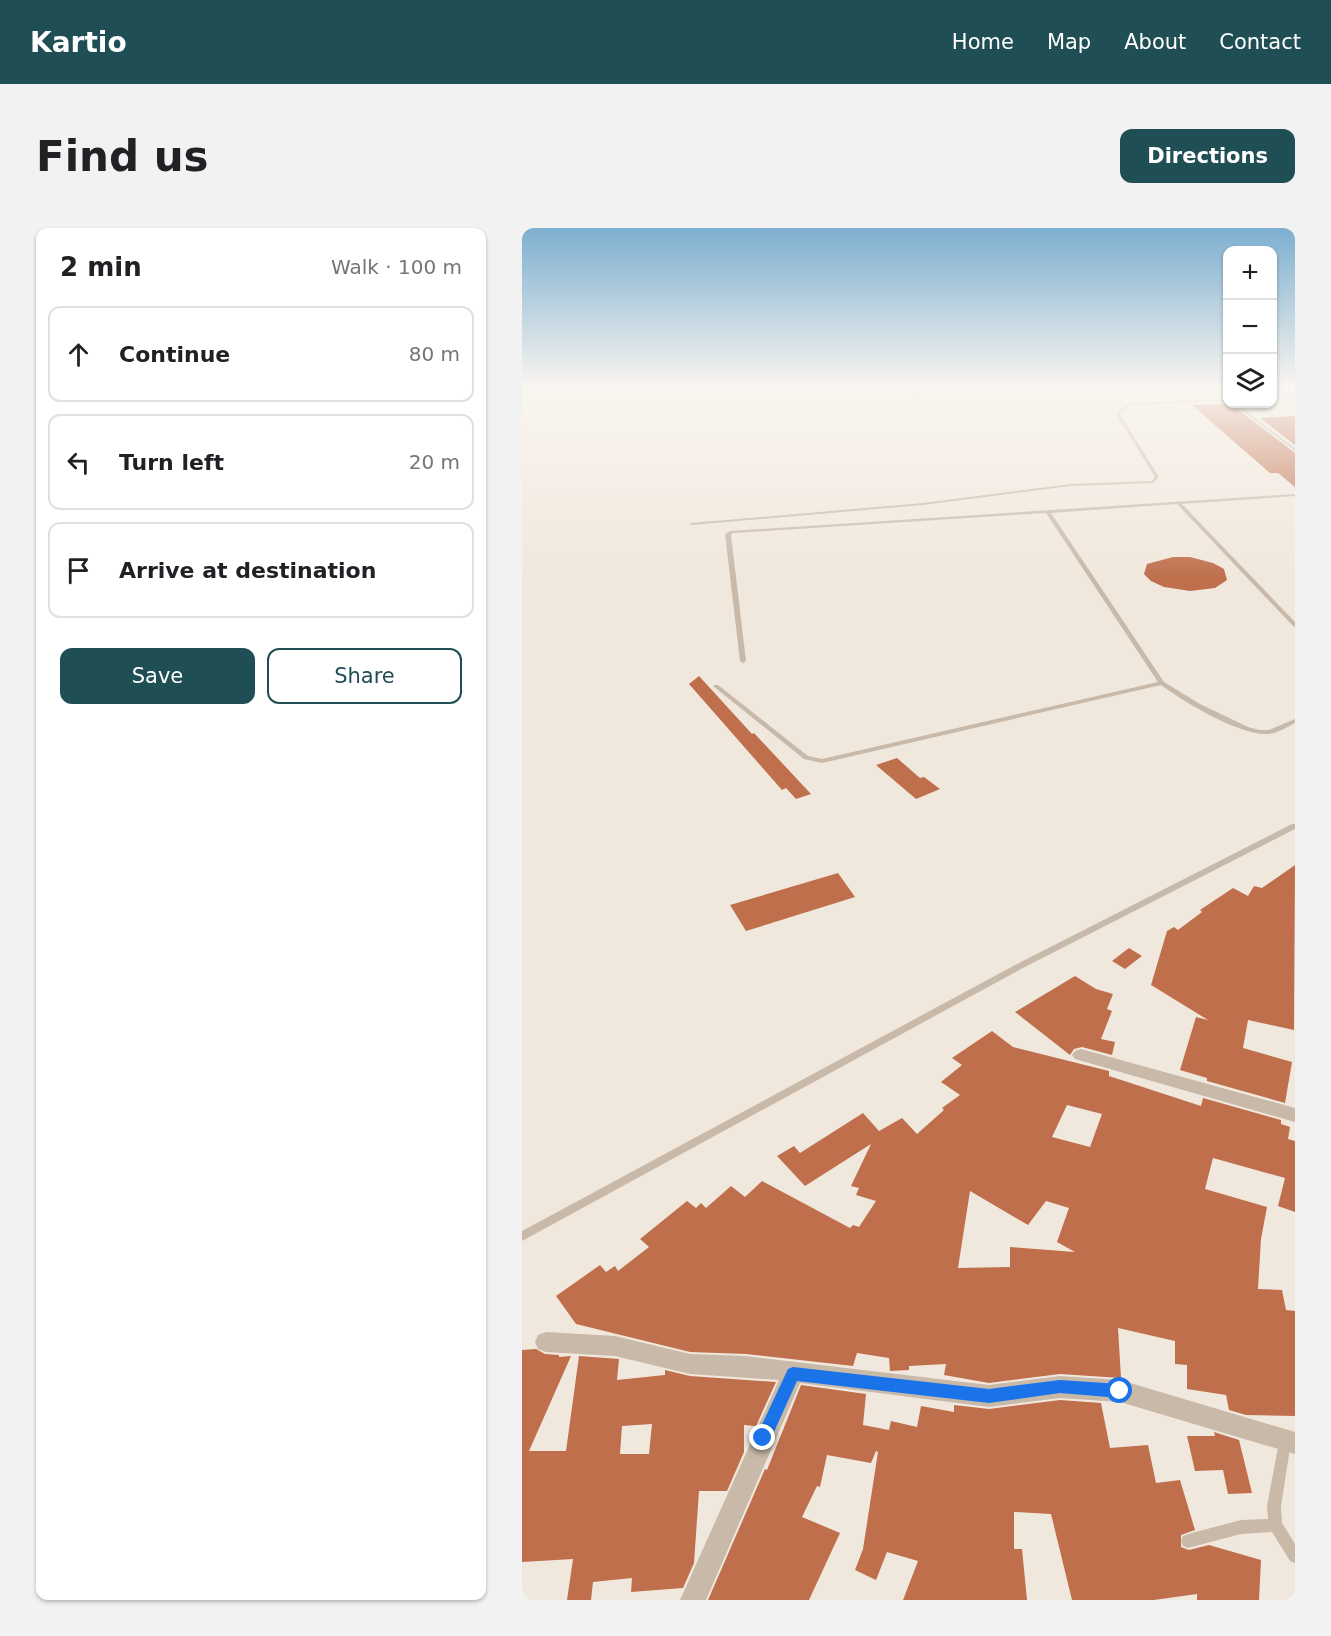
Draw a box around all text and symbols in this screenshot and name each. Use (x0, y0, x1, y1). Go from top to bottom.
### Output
text: Kartio (30, 26, 127, 59)
text: Home (952, 30, 1014, 54)
text: Map (1047, 30, 1091, 54)
text: About (1124, 30, 1186, 54)
text: Contact (1219, 30, 1301, 54)
button: Directions (1120, 129, 1295, 183)
text: Find us (36, 132, 209, 181)
map controls (1223, 246, 1277, 408)
button: + (1223, 246, 1277, 300)
text: 2 min (60, 252, 142, 282)
text: Walk · 100 m (331, 255, 462, 279)
button: − (1223, 300, 1277, 354)
icon: ahead (62, 338, 95, 371)
text: Continue (119, 342, 230, 367)
text: 80 m (409, 342, 460, 366)
button: layers (1223, 354, 1277, 408)
icon: left (62, 446, 95, 479)
text: Turn left (119, 450, 224, 475)
text: 20 m (409, 450, 460, 474)
icon: arrive (62, 554, 95, 587)
text: Arrive at destination (119, 558, 376, 583)
button: Save (60, 648, 255, 704)
button: Share (267, 648, 462, 704)
route start (1106, 1377, 1132, 1403)
route end (749, 1424, 775, 1450)

